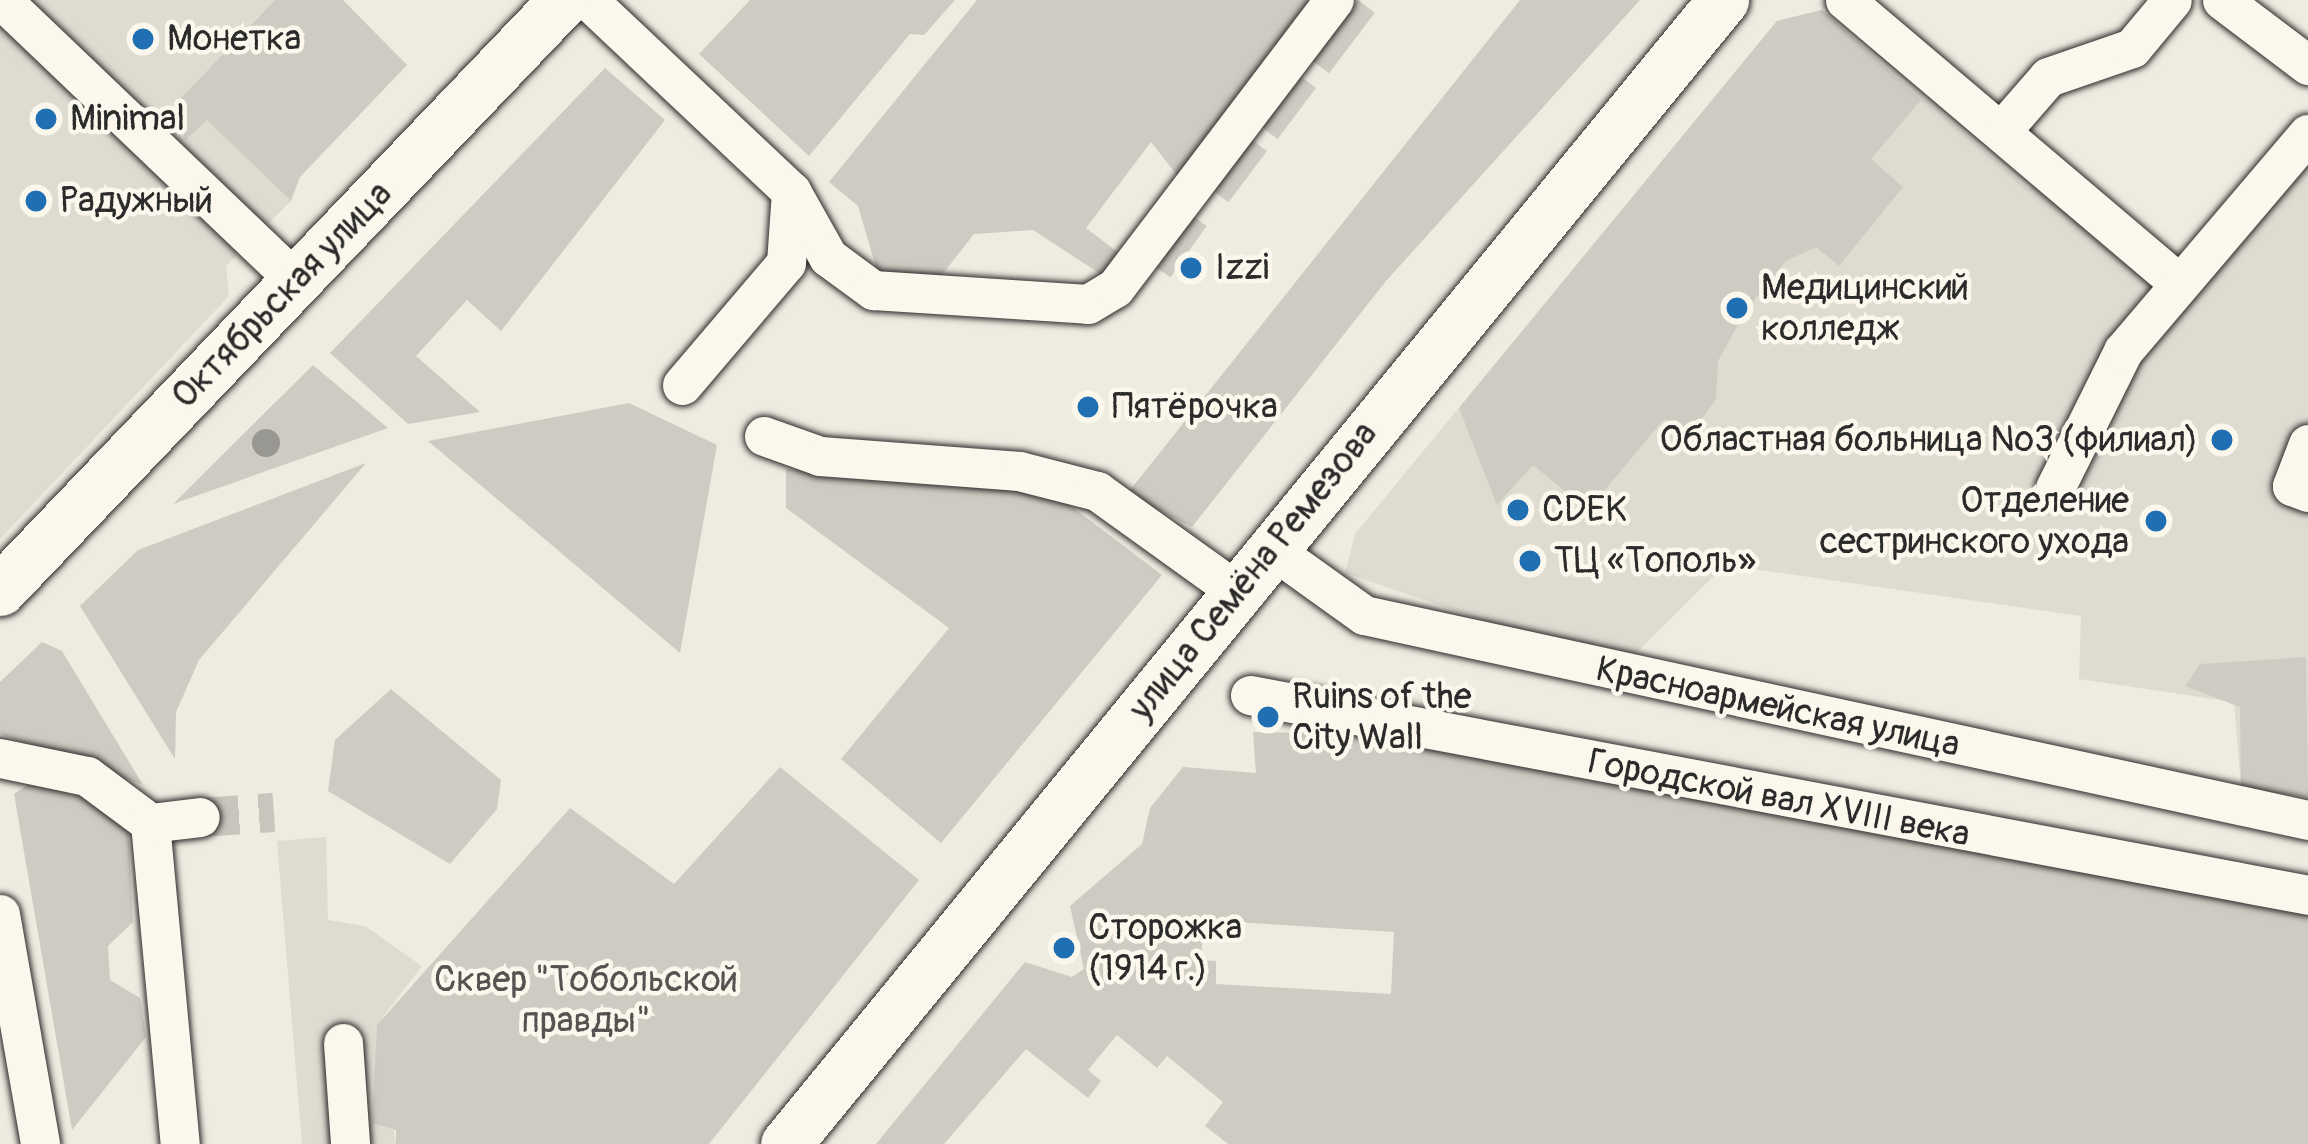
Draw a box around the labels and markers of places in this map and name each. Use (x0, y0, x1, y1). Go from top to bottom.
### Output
place label: Монетка (167, 17, 301, 61)
marker: Монетка (130, 26, 156, 52)
place label: Minimal (70, 97, 185, 141)
marker: Minimal (33, 106, 59, 132)
place label: Радужный (60, 179, 213, 223)
marker: Радужный (23, 188, 49, 214)
place label: Izzi (1215, 246, 1269, 290)
marker: Izzi (1178, 255, 1204, 281)
place label: Медицинский колледж (1761, 265, 1969, 350)
marker: Медицинский колледж (1724, 295, 1750, 321)
place label: Пятёрочка (1112, 385, 1278, 429)
marker: Пятёрочка (1075, 394, 1101, 420)
place label: Областная больница №3 (филиал) (1659, 418, 2198, 462)
marker: Областная больница №3 (филиал) (2209, 427, 2235, 453)
place label: Отделение сестринского ухода (1820, 478, 2129, 563)
place label: CDEK (1542, 488, 1627, 532)
marker: CDEK (1505, 497, 1531, 523)
marker: Отделение сестринского ухода (2140, 505, 2172, 537)
place label: ТЦ «Тополь» (1554, 539, 1756, 583)
marker: ТЦ «Тополь» (1517, 548, 1543, 574)
place label: Ruins of the City Wall (1292, 674, 1471, 759)
marker: Ruins of the City Wall (1255, 704, 1281, 730)
place label: Сторожка (1914 г.) (1088, 905, 1242, 990)
marker: Сторожка (1914 г.) (1051, 935, 1077, 961)

